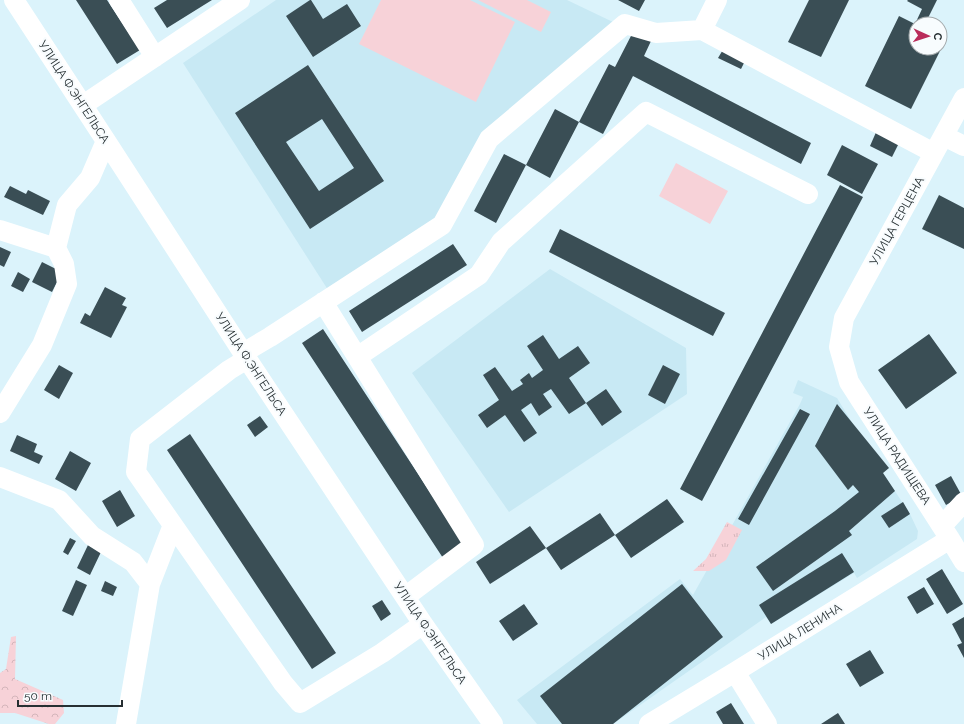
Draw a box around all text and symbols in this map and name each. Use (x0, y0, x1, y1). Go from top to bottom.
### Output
north arrow (908, 16, 948, 56)
text: С (931, 32, 944, 41)
street label: УЛИЦА Ф.ЭНГЕЛЬСА (36, 38, 112, 146)
street label: УЛИЦА ГЕРЦЕНА (867, 174, 927, 268)
street label: УЛИЦА Ф.ЭНГЕЛЬСА (213, 310, 289, 418)
street label: УЛИЦА РАДИЩЕВА (860, 405, 934, 507)
street label: УЛИЦА Ф.ЭНГЕЛЬСА (391, 579, 469, 687)
street label: УЛИЦА ЛЕНИНА (756, 601, 844, 663)
scale bar (18, 682, 122, 708)
text: 50 m (24, 689, 52, 703)

